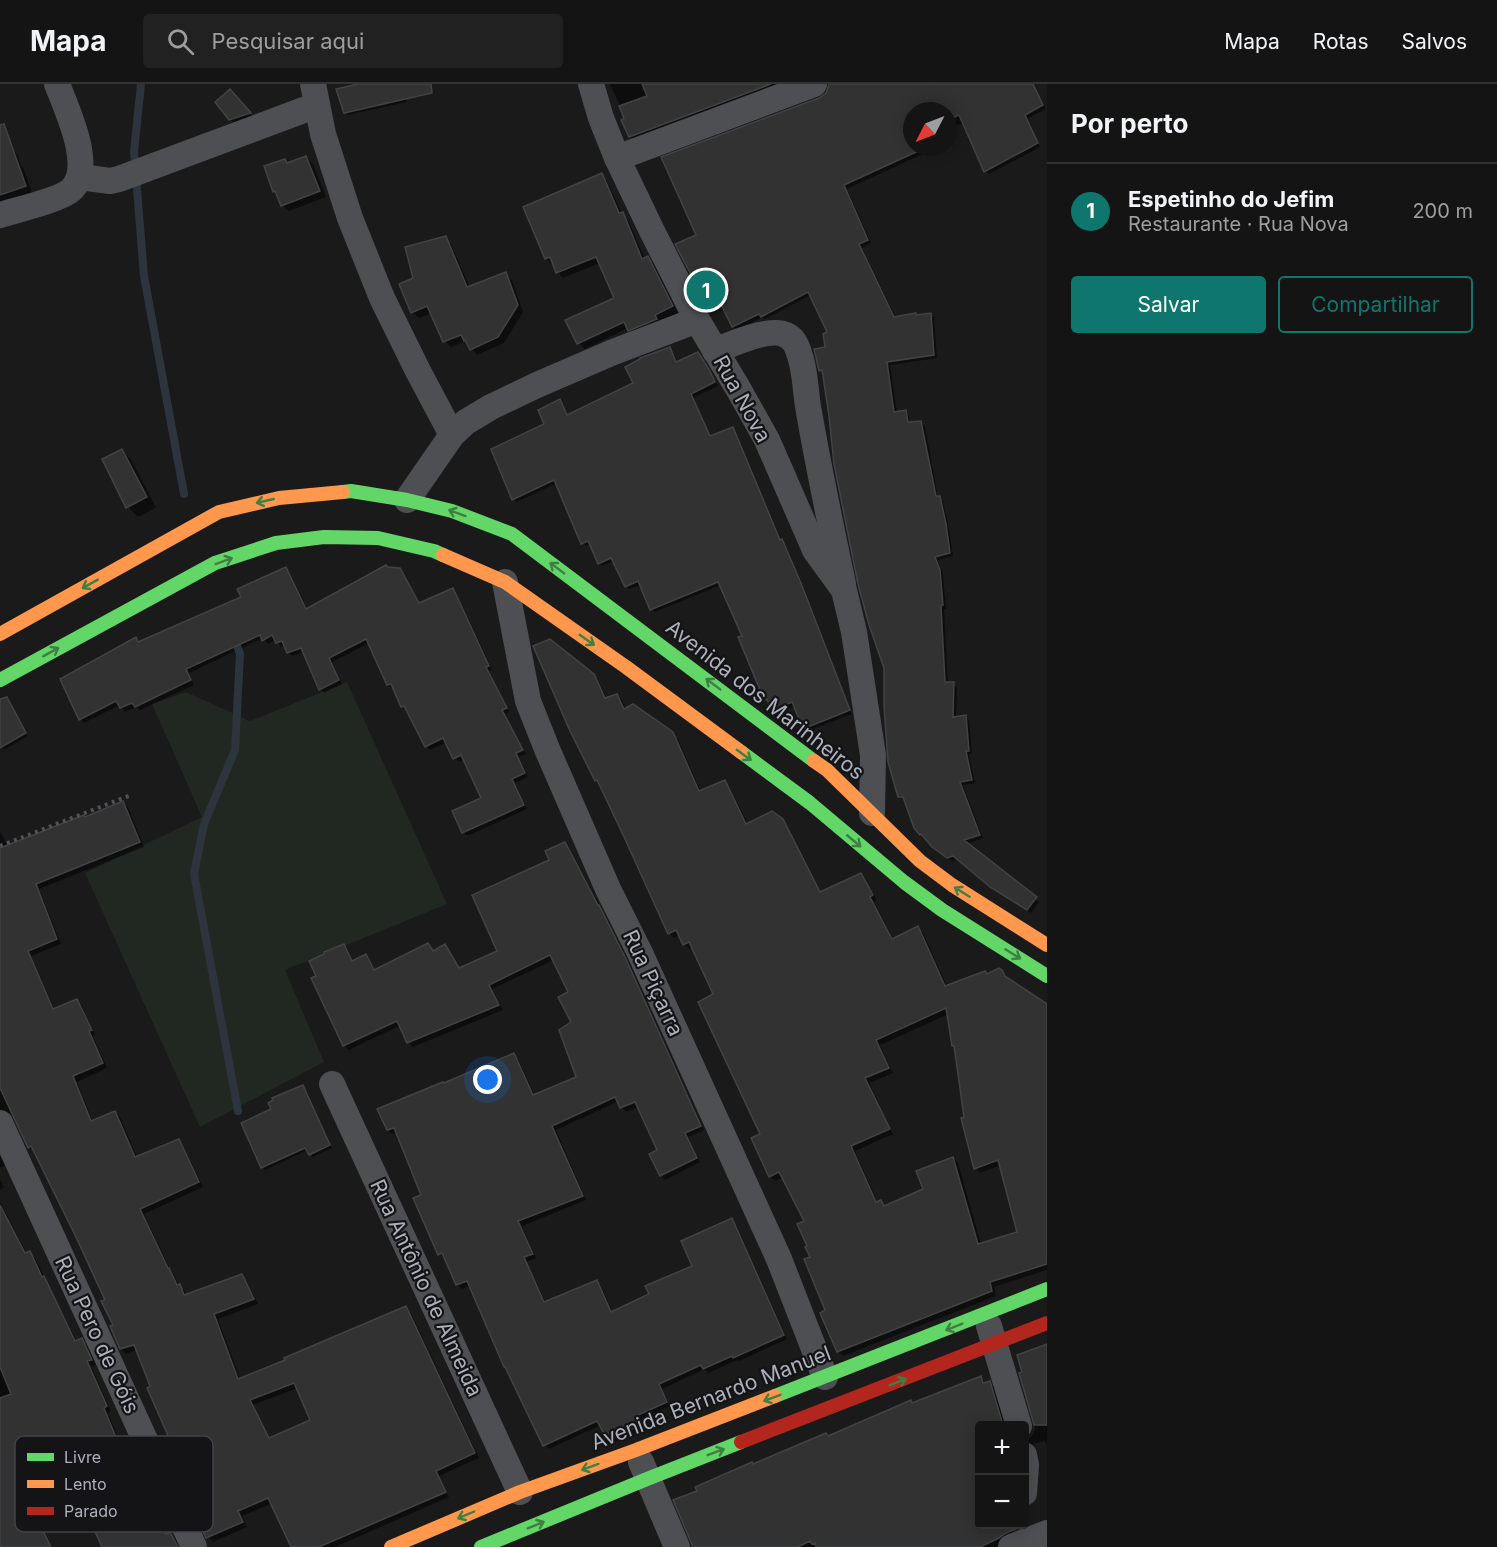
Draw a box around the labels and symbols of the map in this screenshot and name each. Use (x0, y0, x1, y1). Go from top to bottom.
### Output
north arrow (903, 102, 957, 156)
pin: 1 (686, 268, 726, 312)
street label: Rua Nova (708, 351, 776, 446)
one-way arrow (256, 496, 275, 508)
one-way arrow (448, 507, 467, 518)
one-way arrow (214, 554, 232, 565)
one-way arrow (549, 562, 565, 575)
one-way arrow (82, 578, 99, 590)
street label: Avenida dos Marinheiros (661, 614, 869, 785)
one-way arrow (578, 634, 594, 646)
one-way arrow (42, 646, 59, 658)
one-way arrow (706, 678, 722, 691)
one-way arrow (736, 749, 752, 761)
one-way arrow (846, 834, 862, 847)
one-way arrow (954, 885, 971, 897)
street label: Rua Piçarra (618, 926, 689, 1040)
one-way arrow (1004, 948, 1020, 960)
your location (473, 1065, 502, 1094)
street label: Rua Antônio de Almeida (365, 1175, 488, 1400)
street label: Rua Pero de Góis (50, 1252, 145, 1417)
one-way arrow (945, 1322, 963, 1333)
street label: Avenida Bernardo Manuel (587, 1340, 834, 1455)
one-way arrow (888, 1375, 907, 1386)
one-way arrow (763, 1393, 782, 1404)
legend (15, 1436, 213, 1532)
one-way arrow (707, 1446, 725, 1457)
text: Livre (64, 1447, 101, 1467)
one-way arrow (581, 1462, 600, 1473)
text: Lento (64, 1474, 107, 1494)
text: Parado (64, 1501, 118, 1521)
one-way arrow (458, 1510, 476, 1521)
one-way arrow (526, 1519, 544, 1530)

